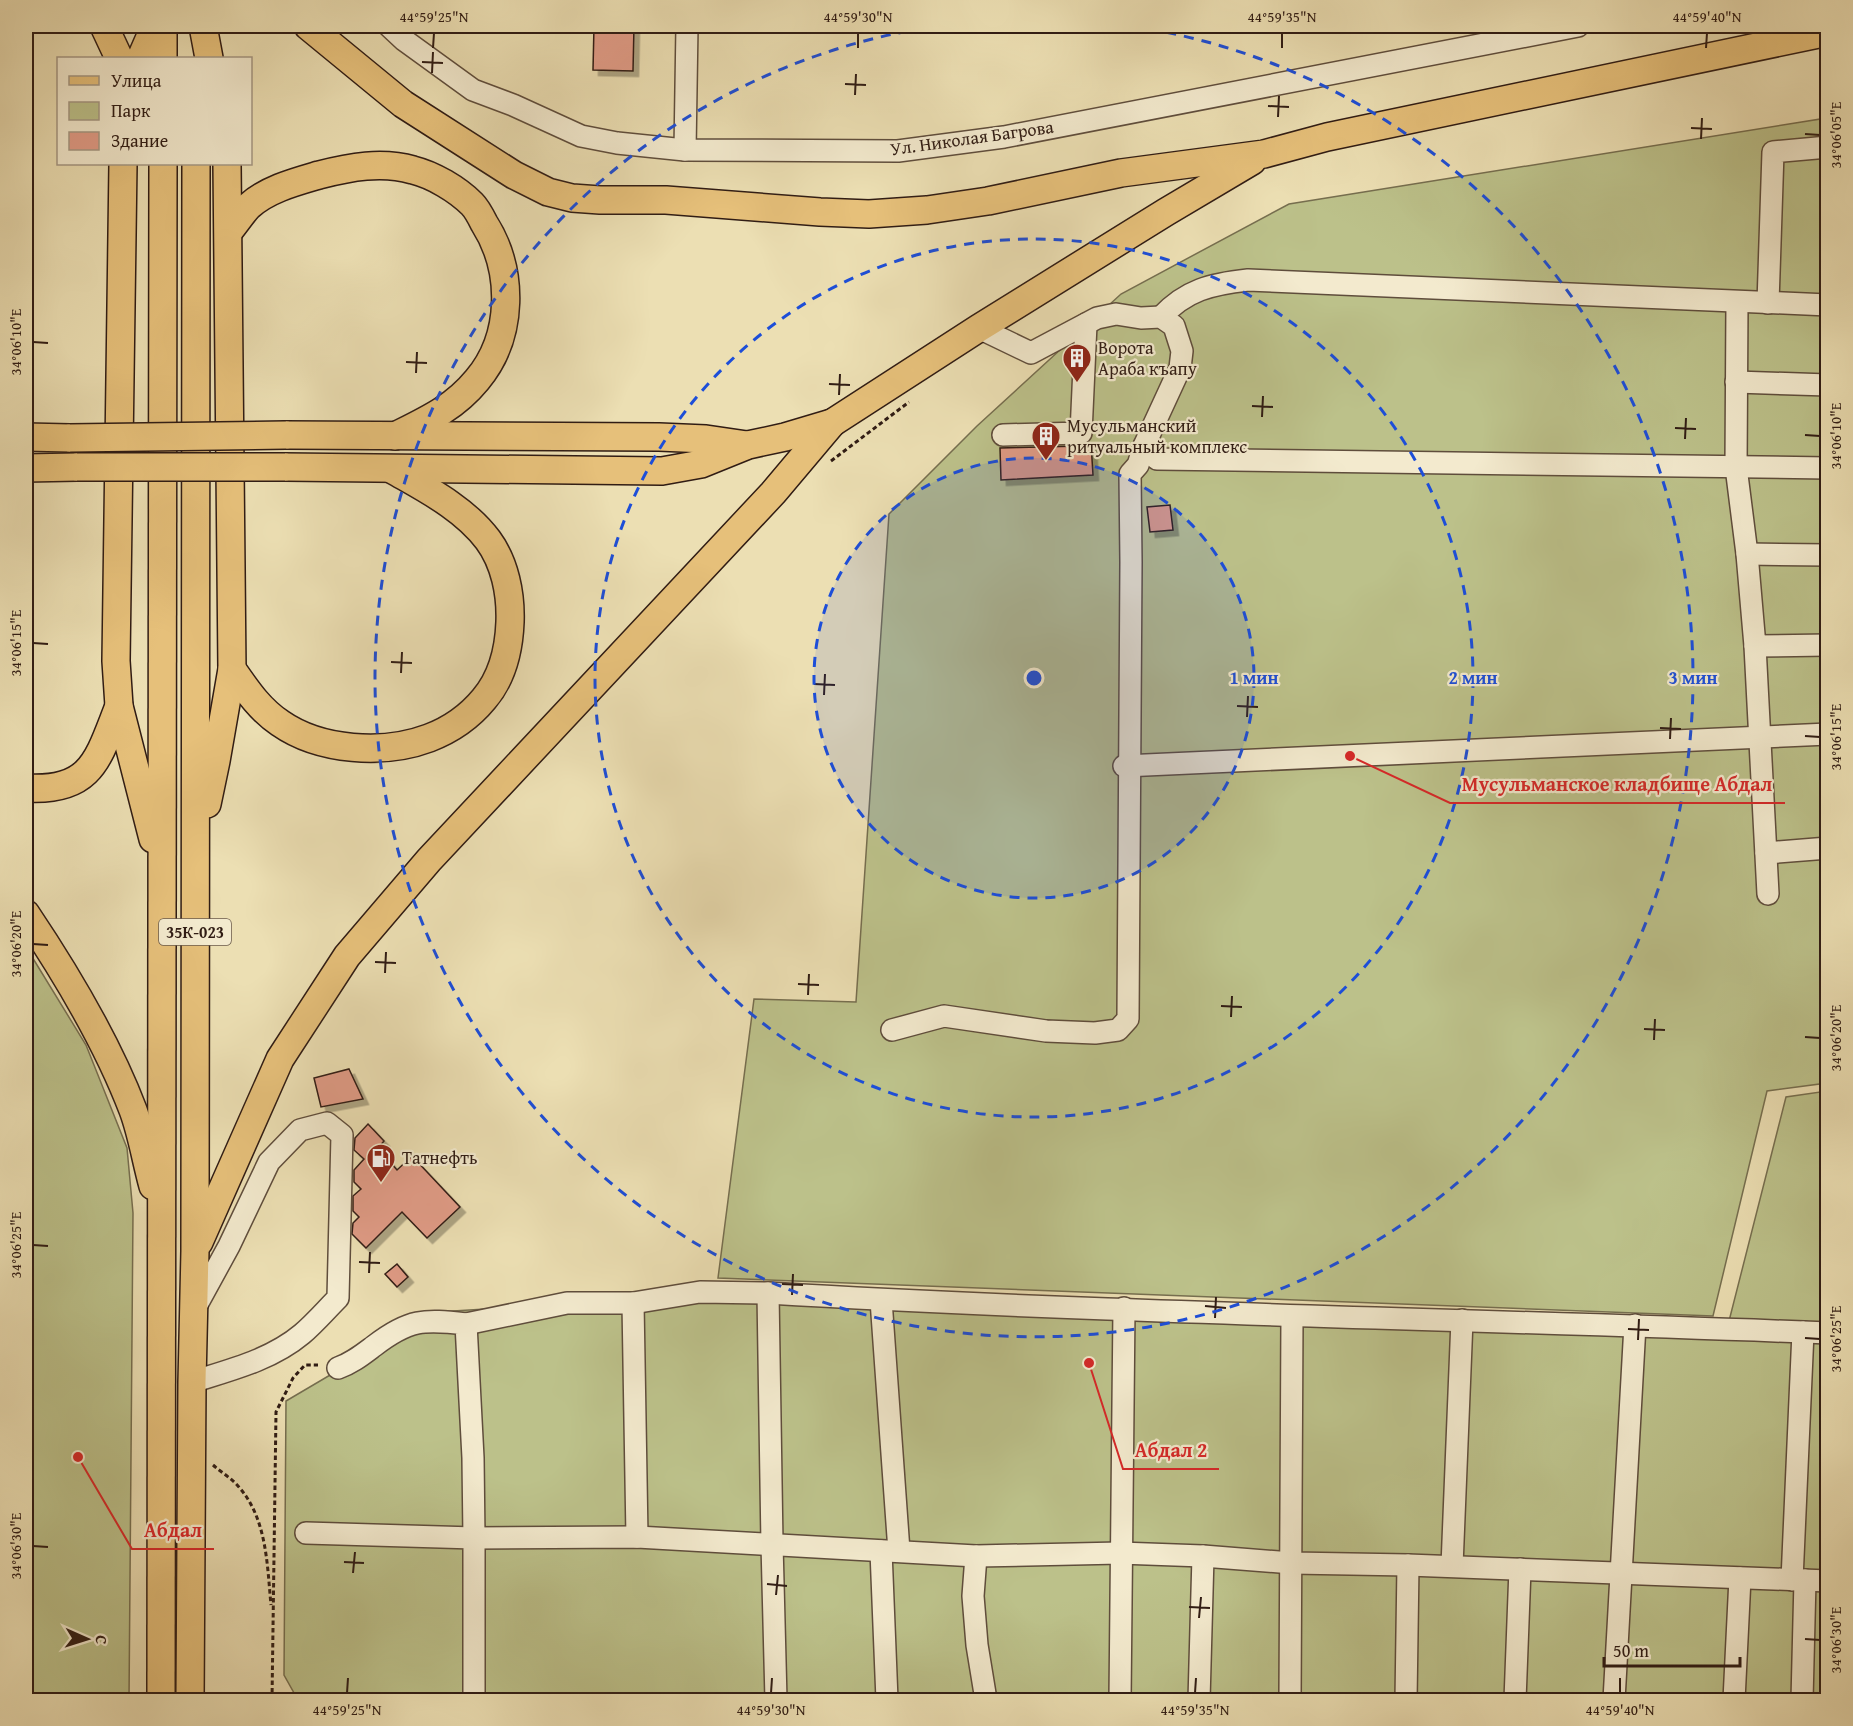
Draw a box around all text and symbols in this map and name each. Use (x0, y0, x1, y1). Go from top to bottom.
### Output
text: 44°59'25"N (400, 6, 469, 27)
text: 44°59'30"N (824, 6, 893, 27)
text: 44°59'35"N (1248, 6, 1317, 27)
text: 44°59'40"N (1673, 6, 1742, 27)
legend (57, 57, 252, 165)
text: Улица (111, 67, 162, 94)
text: Парк (111, 97, 151, 124)
text: 34°06'05"E (1825, 101, 1846, 168)
street label: Ул. Николая Багрова (889, 113, 1056, 162)
text: Здание (111, 127, 168, 154)
text: 34°06'10"E (5, 308, 26, 375)
place label: Ворота Араба къапу (1098, 334, 1197, 382)
building icon: Ворота Араба къапу (1061, 342, 1093, 384)
text: 34°06'10"E (1825, 402, 1846, 469)
place label: Мусульманский ритуальный комплекс (1067, 412, 1247, 460)
building icon: Мусульманский ритуальный комплекс (1030, 420, 1062, 462)
text: 34°06'15"E (5, 609, 26, 676)
text: 1 мин (1229, 664, 1279, 691)
text: 2 мин (1448, 664, 1498, 691)
text: 3 мин (1668, 664, 1718, 691)
centre of rings (1024, 668, 1044, 688)
text: 34°06'15"E (1825, 703, 1846, 770)
callout: Мусульманское кладбище Абдал (1450, 765, 1785, 803)
text: Мусульманское кладбище Абдал (1462, 769, 1773, 798)
text: 34°06'20"E (5, 910, 26, 977)
road number: 35К-023 (159, 919, 231, 945)
text: 34°06'20"E (1825, 1004, 1846, 1071)
fuel station icon: Татнефть (365, 1142, 397, 1184)
place label: Татнефть (402, 1144, 478, 1171)
text: 34°06'25"E (5, 1211, 26, 1278)
text: 34°06'25"E (1825, 1305, 1846, 1372)
callout: Абдал 2 (1123, 1431, 1219, 1469)
text: Абдал 2 (1135, 1435, 1207, 1464)
callout: Абдал (132, 1511, 214, 1549)
text: 34°06'30"E (5, 1512, 26, 1579)
text: Абдал (144, 1515, 202, 1544)
text: 34°06'30"E (1825, 1606, 1846, 1673)
north arrow (57, 1609, 117, 1669)
scale bar (1604, 1630, 1740, 1668)
text: С (90, 1635, 114, 1645)
text: 50 m (1613, 1637, 1649, 1664)
text: 44°59'25"N (313, 1699, 382, 1720)
text: 44°59'30"N (737, 1699, 806, 1720)
text: 44°59'35"N (1161, 1699, 1230, 1720)
text: 44°59'40"N (1586, 1699, 1655, 1720)

